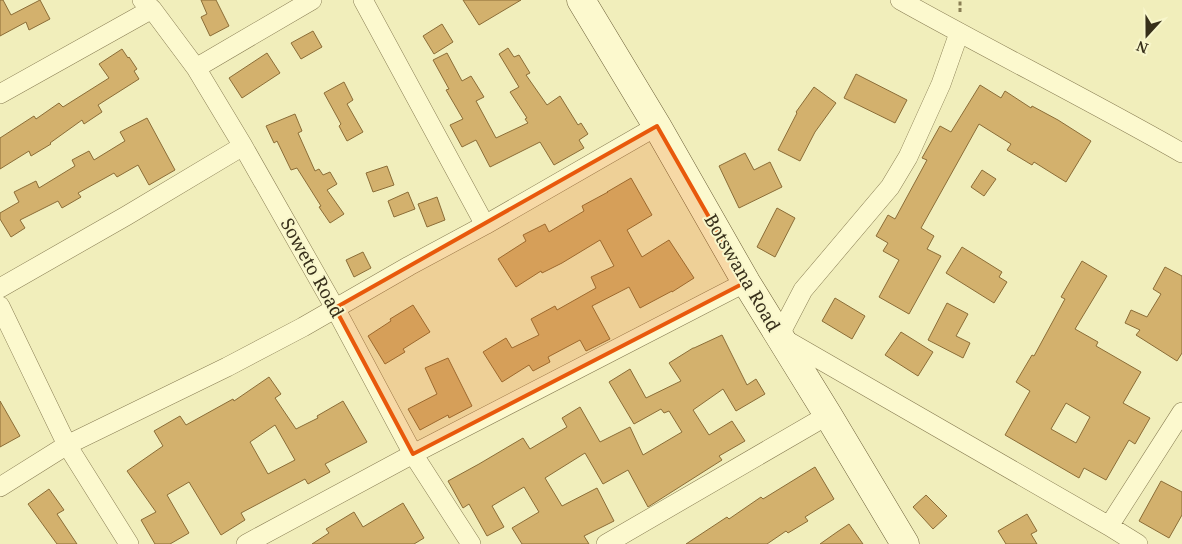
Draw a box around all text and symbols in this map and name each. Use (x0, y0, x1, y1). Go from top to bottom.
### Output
north arrow (1122, 10, 1172, 60)
text: N (1134, 37, 1151, 58)
street label: Botswana Road (699, 209, 786, 336)
street label: Soweto Road (276, 214, 350, 321)

